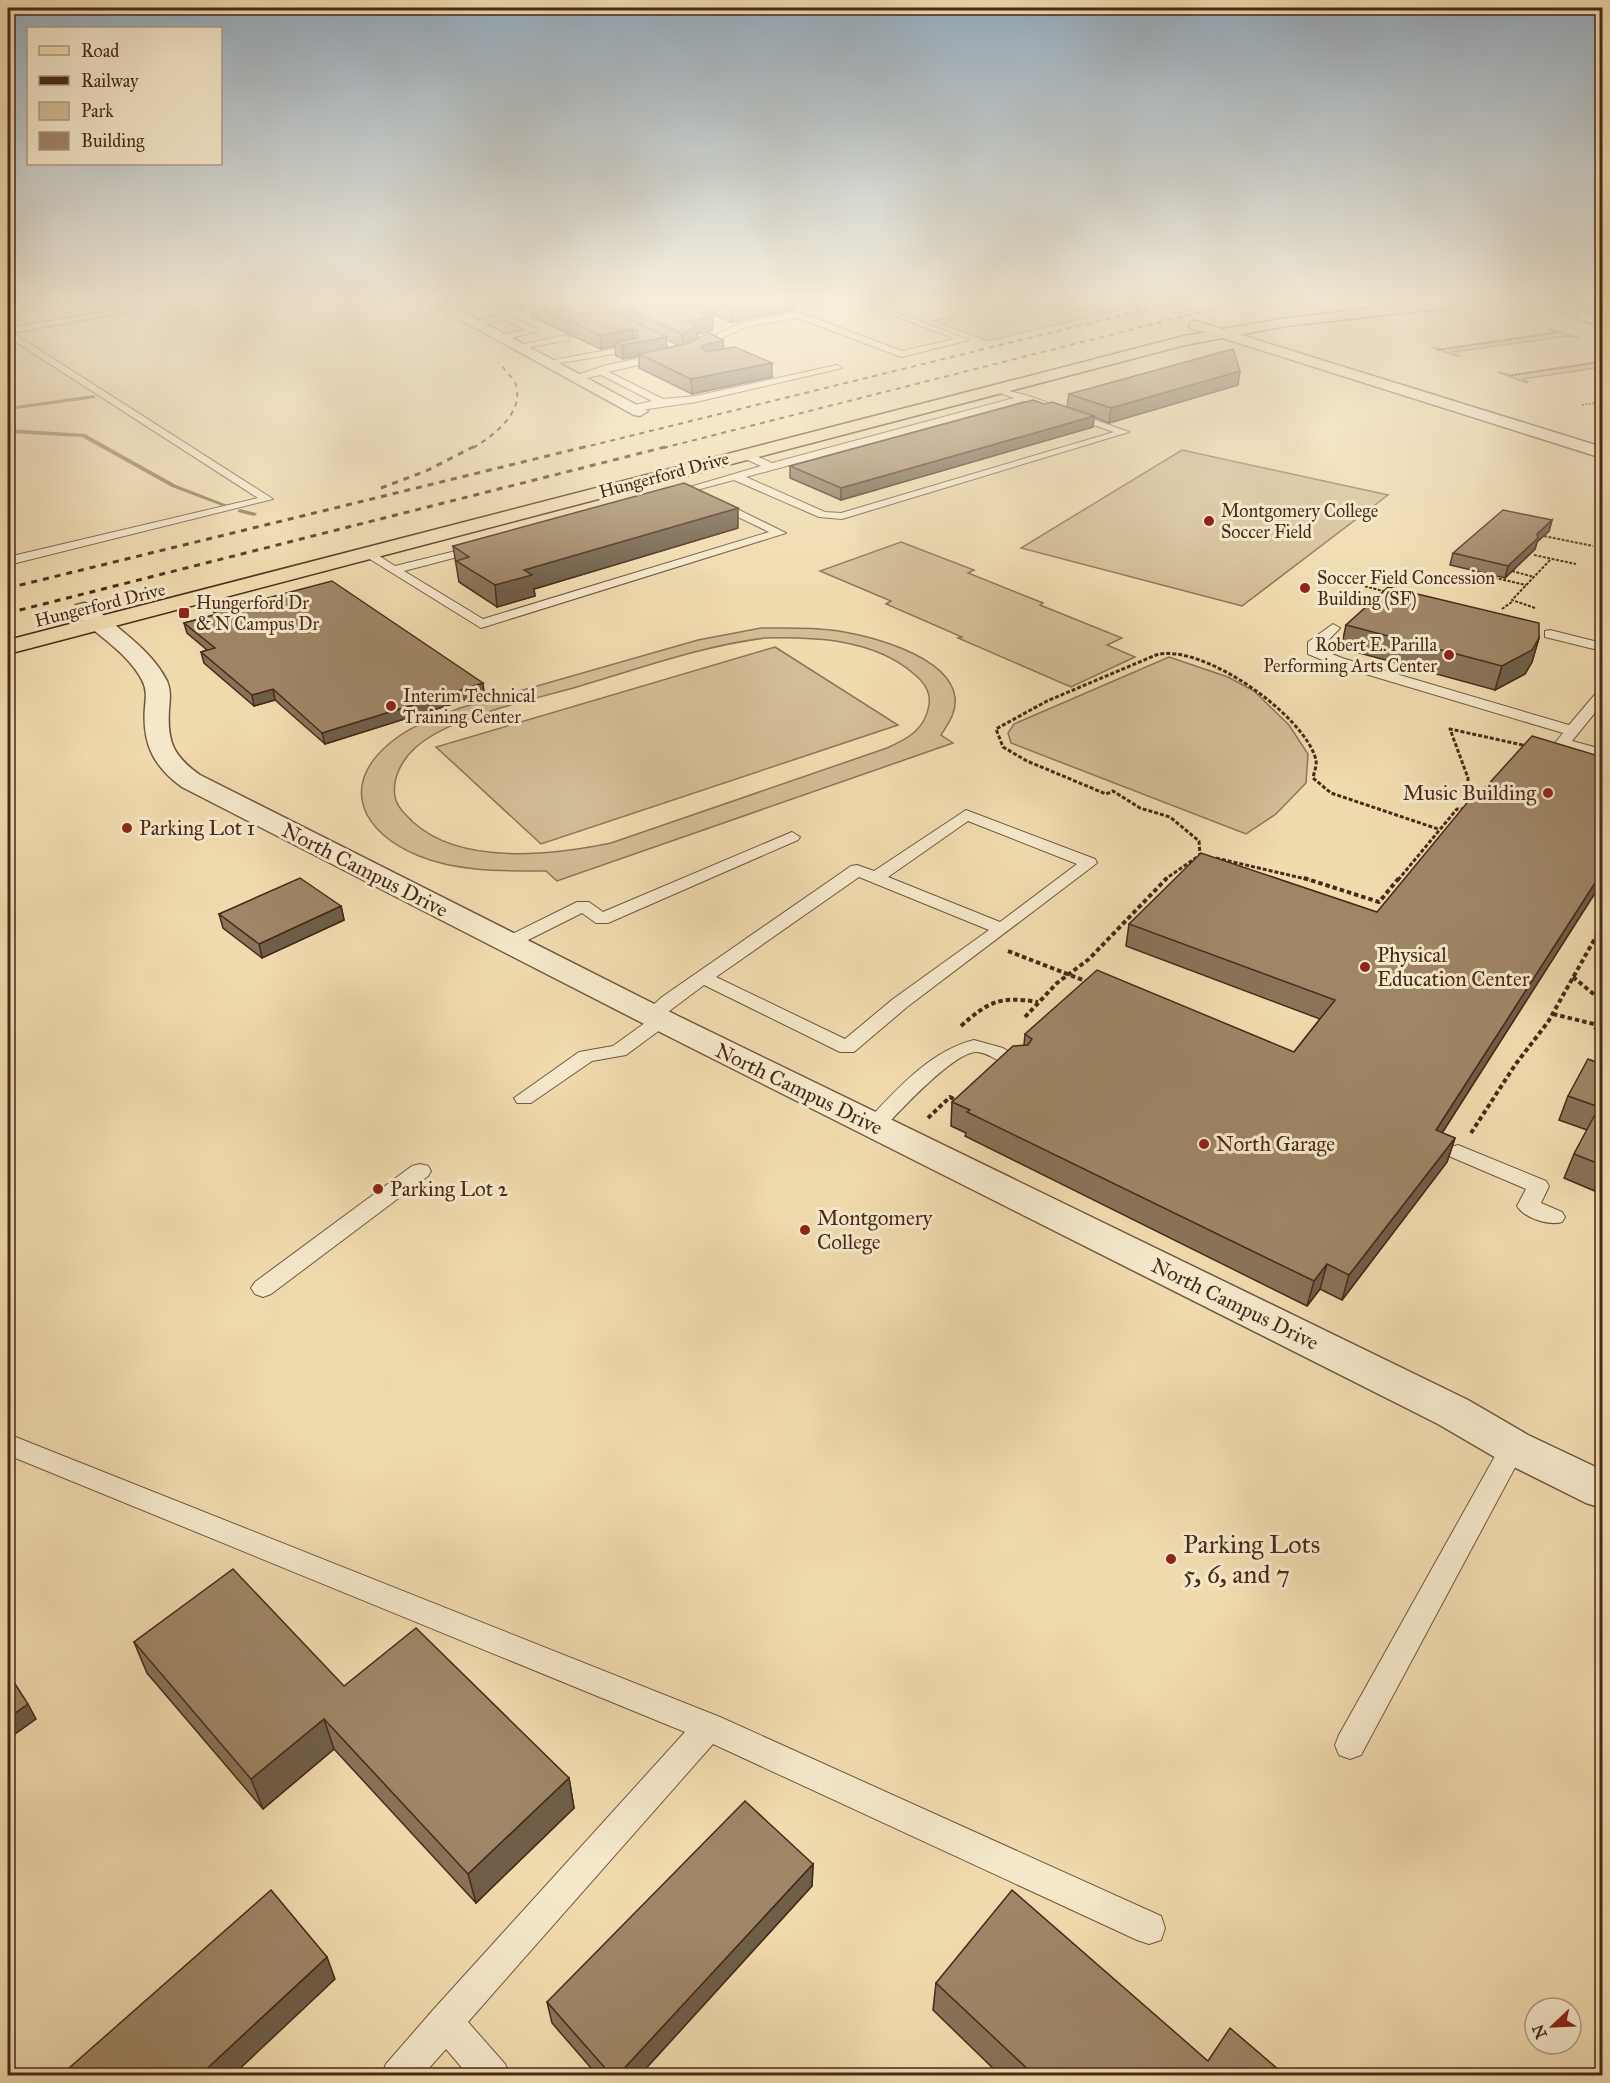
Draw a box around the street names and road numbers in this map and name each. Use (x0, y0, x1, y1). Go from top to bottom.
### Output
street label: Hungerford Drive (597, 447, 732, 504)
street label: Hungerford Drive (33, 578, 168, 633)
street label: North Campus Drive (278, 817, 453, 923)
street label: North Campus Drive (711, 1037, 887, 1141)
street label: North Campus Drive (1147, 1252, 1323, 1356)

